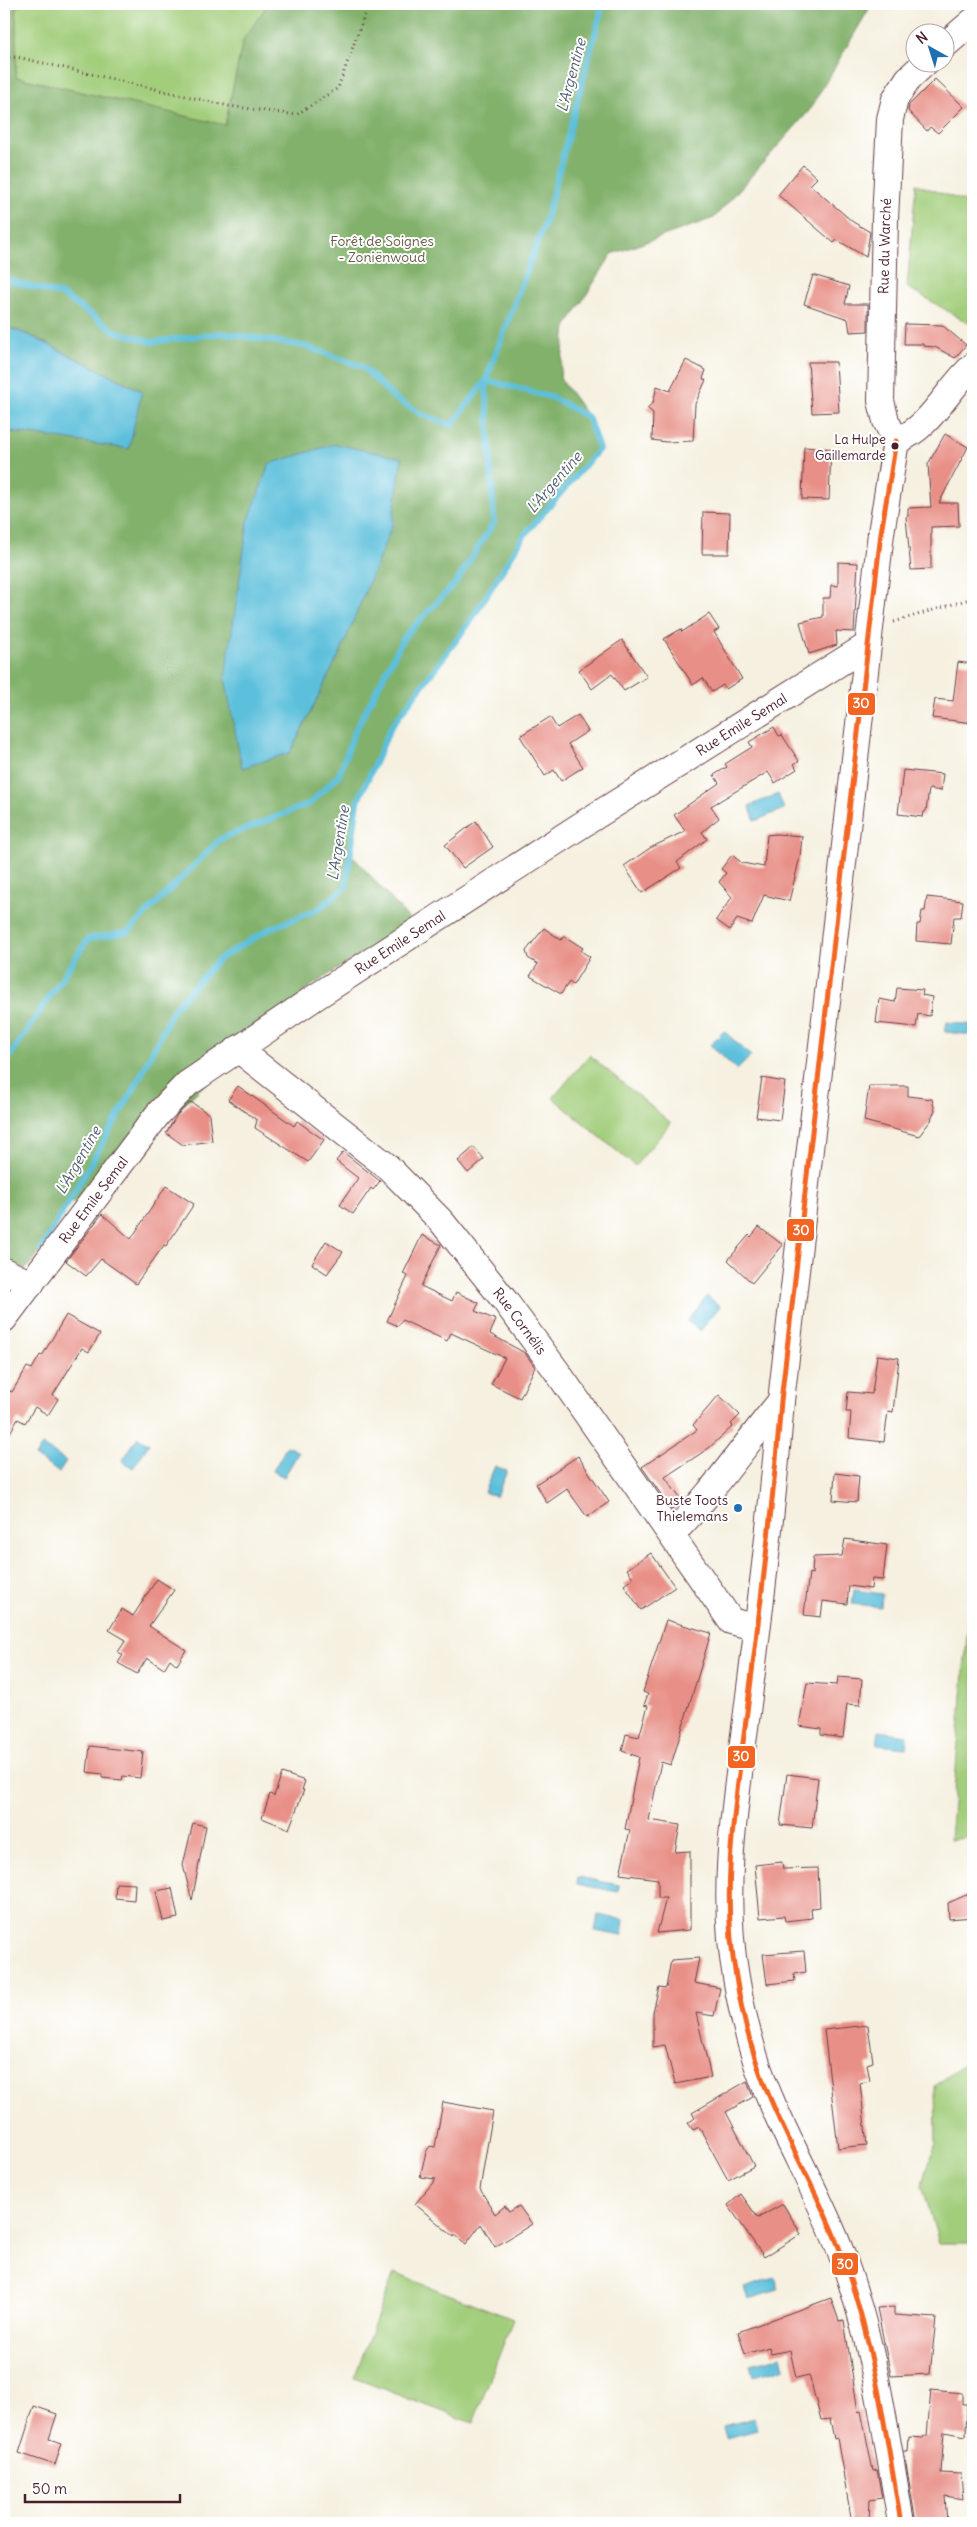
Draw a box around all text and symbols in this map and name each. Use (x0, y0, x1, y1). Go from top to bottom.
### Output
north arrow (904, 22, 954, 72)
text: N (912, 28, 931, 48)
water label: L'Argentine (552, 35, 590, 114)
street label: Rue du Warché (874, 197, 895, 294)
park label: Forêt de Soignes - Zoniënwoud (330, 232, 434, 266)
place label: La Hulpe Gaillemarde (815, 431, 886, 464)
marker: La Hulpe Gaillemarde (890, 441, 900, 451)
water label: L'Argentine (522, 447, 586, 517)
street label: Rue Emile Semal (693, 689, 790, 760)
line badge: 30 (847, 692, 876, 716)
text: 30 (852, 694, 870, 712)
water label: L'Argentine (323, 804, 353, 882)
street label: Rue Emile Semal (351, 906, 449, 978)
water label: L'Argentine (51, 1122, 105, 1197)
street label: Rue Emile Semal (55, 1153, 132, 1247)
line badge: 30 (786, 1218, 815, 1242)
text: 30 (792, 1221, 810, 1239)
street label: Rue Cornélis (489, 1284, 551, 1358)
place label: Buste Toots Thielemans (656, 1491, 728, 1525)
marker: Buste Toots Thielemans (732, 1502, 744, 1514)
line badge: 30 (727, 1745, 756, 1769)
text: 30 (732, 1747, 750, 1765)
line badge: 30 (831, 2252, 859, 2276)
text: 30 (836, 2255, 854, 2273)
scale bar (25, 2472, 180, 2504)
text: 50 m (32, 2479, 67, 2498)

